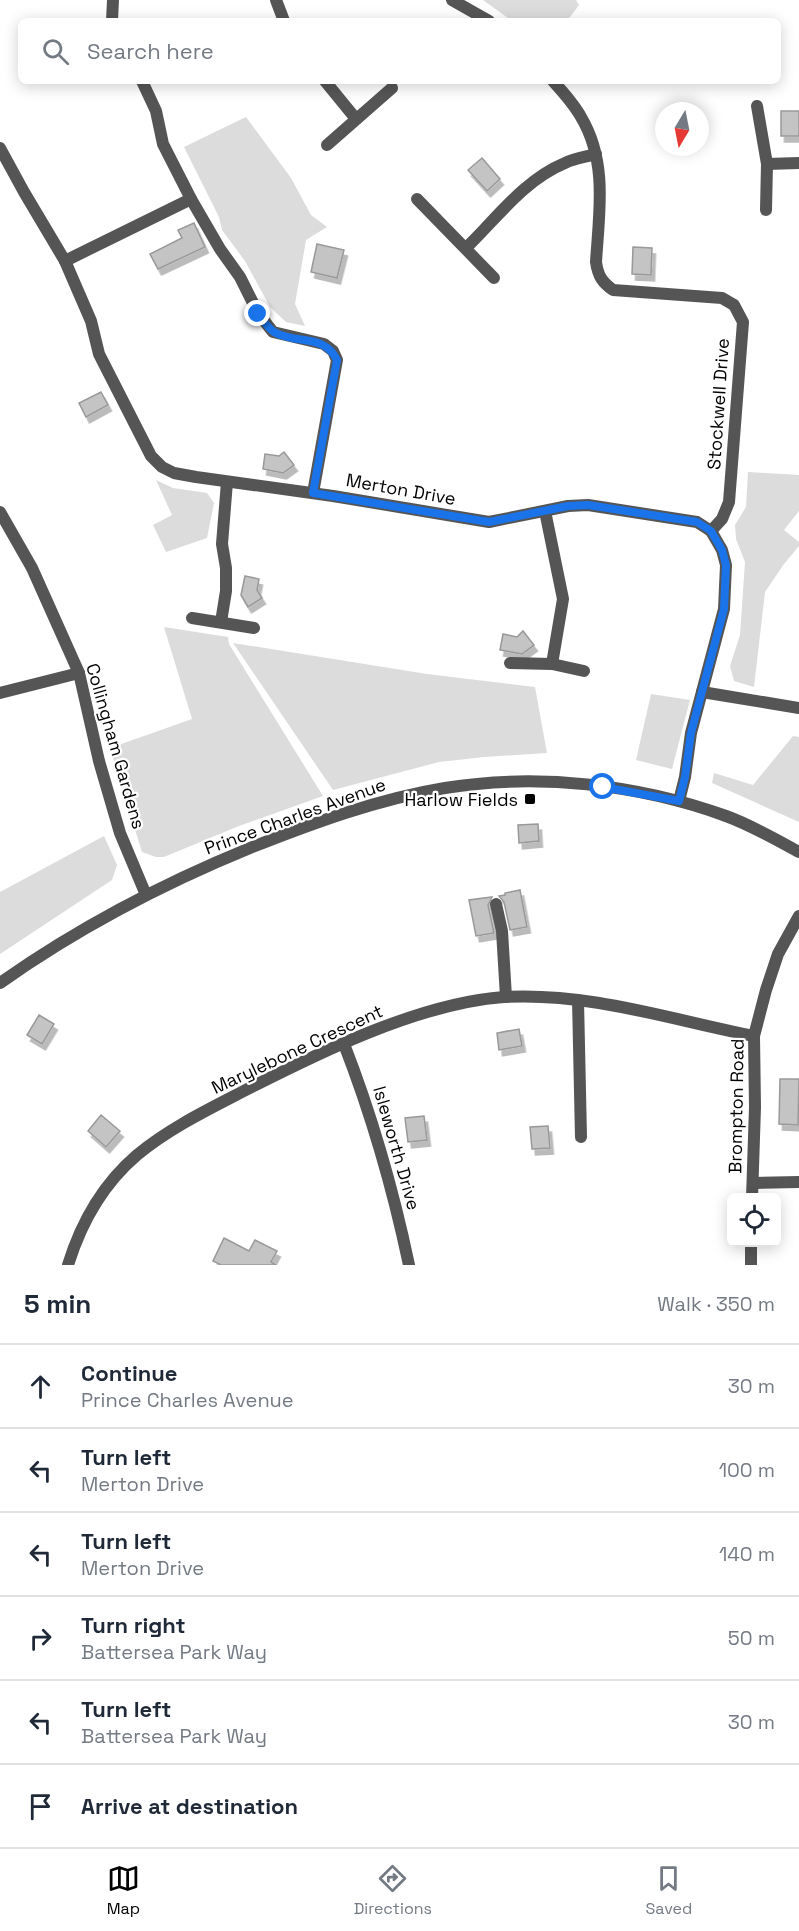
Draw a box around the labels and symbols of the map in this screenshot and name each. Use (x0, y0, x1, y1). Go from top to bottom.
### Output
north arrow (655, 102, 709, 156)
route end (244, 300, 270, 326)
street label: Stockwell Drive (702, 337, 734, 471)
street label: Merton Drive (344, 468, 458, 510)
street label: Collingham Gardens (81, 660, 151, 832)
street label: Prince Charles Avenue (201, 772, 389, 860)
route start (589, 773, 615, 799)
place label: Harlow Fields (404, 788, 518, 811)
marker: Harlow Fields (523, 792, 537, 806)
street label: Marylebone Crescent (208, 999, 386, 1099)
street label: Brompton Road (723, 1038, 749, 1174)
street label: Isleworth Drive (368, 1083, 426, 1213)

